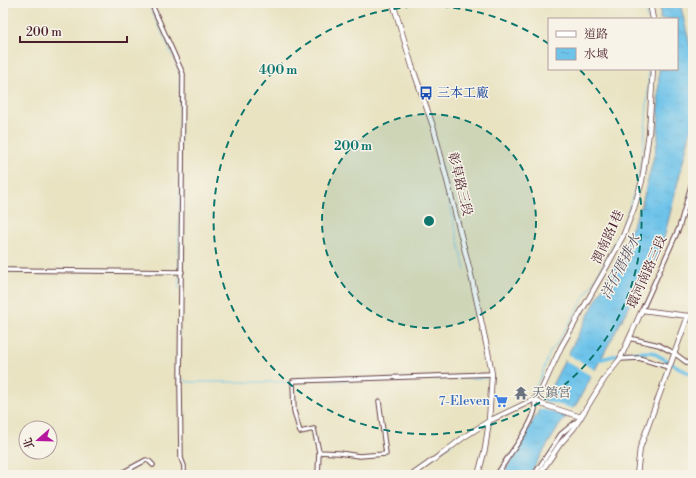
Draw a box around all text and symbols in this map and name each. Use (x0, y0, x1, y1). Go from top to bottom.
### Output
scale bar (20, 18, 127, 44)
legend (548, 18, 678, 70)
text: 200 m (26, 25, 62, 40)
text: 道路 (584, 27, 608, 42)
text: 水域 (584, 47, 608, 62)
text: 400 m (259, 63, 297, 78)
bus stop icon: 三本工廠 (418, 85, 434, 101)
place label: 三本工廠 (437, 85, 489, 101)
text: 200 m (334, 139, 372, 154)
street label: 彰草路三段 (444, 151, 476, 217)
street label: 渭南路1巷 (589, 208, 627, 266)
centre of rings (422, 214, 436, 228)
water label: 洋仔厝排水 (597, 230, 646, 302)
street label: 環河南路三段 (624, 233, 670, 311)
temple icon: 天鎮宮 (513, 385, 529, 401)
place label: 天鎮宮 (532, 385, 571, 401)
place label: 7-Eleven (439, 393, 490, 409)
supermarket icon: 7-Eleven (493, 393, 509, 409)
north arrow (18, 420, 58, 460)
text: 北 (21, 436, 38, 451)

